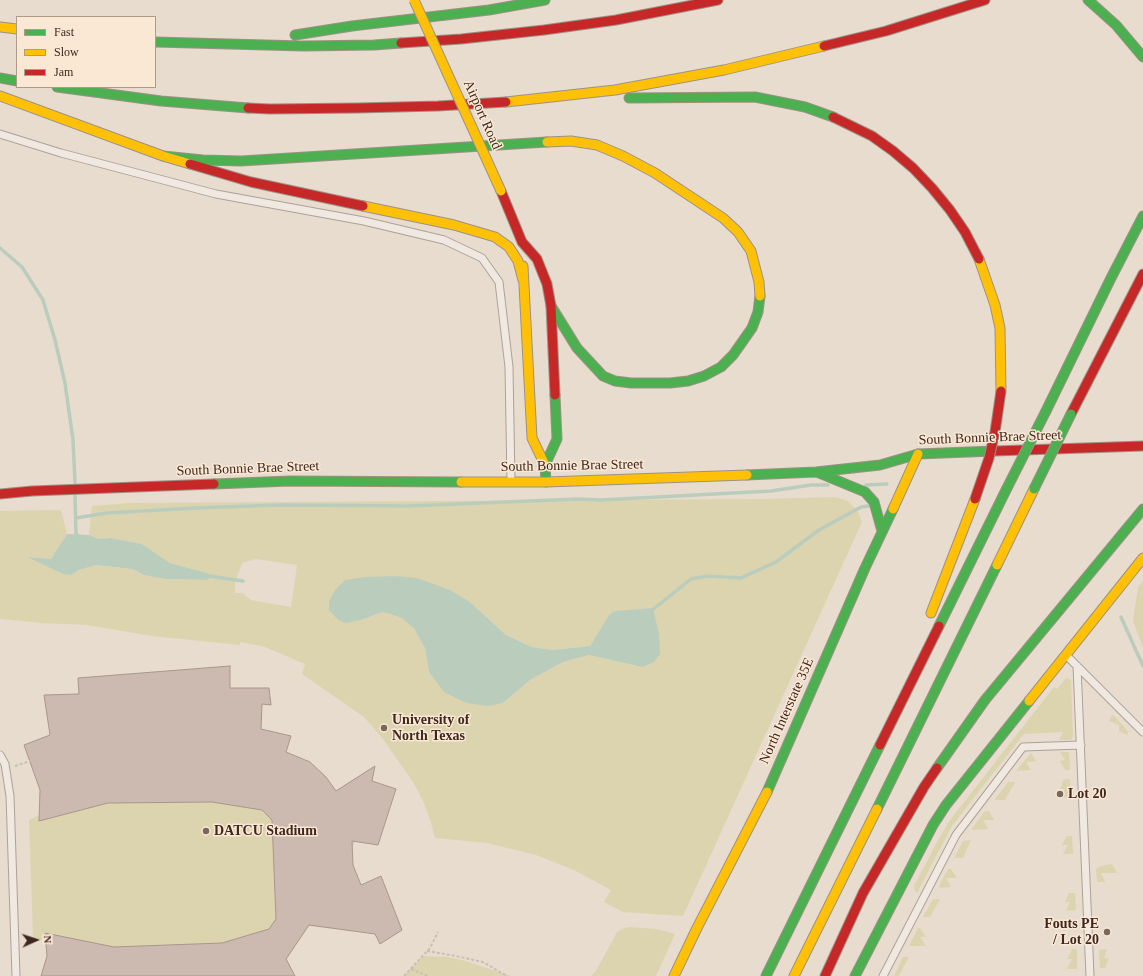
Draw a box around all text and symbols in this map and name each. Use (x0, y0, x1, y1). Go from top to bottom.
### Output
legend (16, 16, 156, 88)
text: Fast (54, 25, 74, 39)
text: Slow (54, 45, 79, 59)
text: Jam (54, 65, 73, 79)
street label: Airport Road (459, 78, 505, 152)
street label: South Bonnie Brae Street (918, 427, 1062, 449)
street label: South Bonnie Brae Street (501, 456, 643, 476)
street label: South Bonnie Brae Street (176, 458, 320, 480)
street label: North Interstate 35E (756, 655, 818, 767)
place label: University of North Texas (392, 712, 469, 744)
marker: University of North Texas (379, 723, 389, 733)
place label: Lot 20 (1068, 786, 1106, 802)
marker: Lot 20 (1055, 789, 1065, 799)
place label: DATCU Stadium (214, 823, 317, 839)
marker: DATCU Stadium (201, 826, 211, 836)
place label: Fouts PE / Lot 20 (1044, 916, 1099, 948)
north arrow (16, 920, 56, 960)
marker: Fouts PE / Lot 20 (1102, 927, 1112, 937)
text: N (42, 935, 54, 944)

